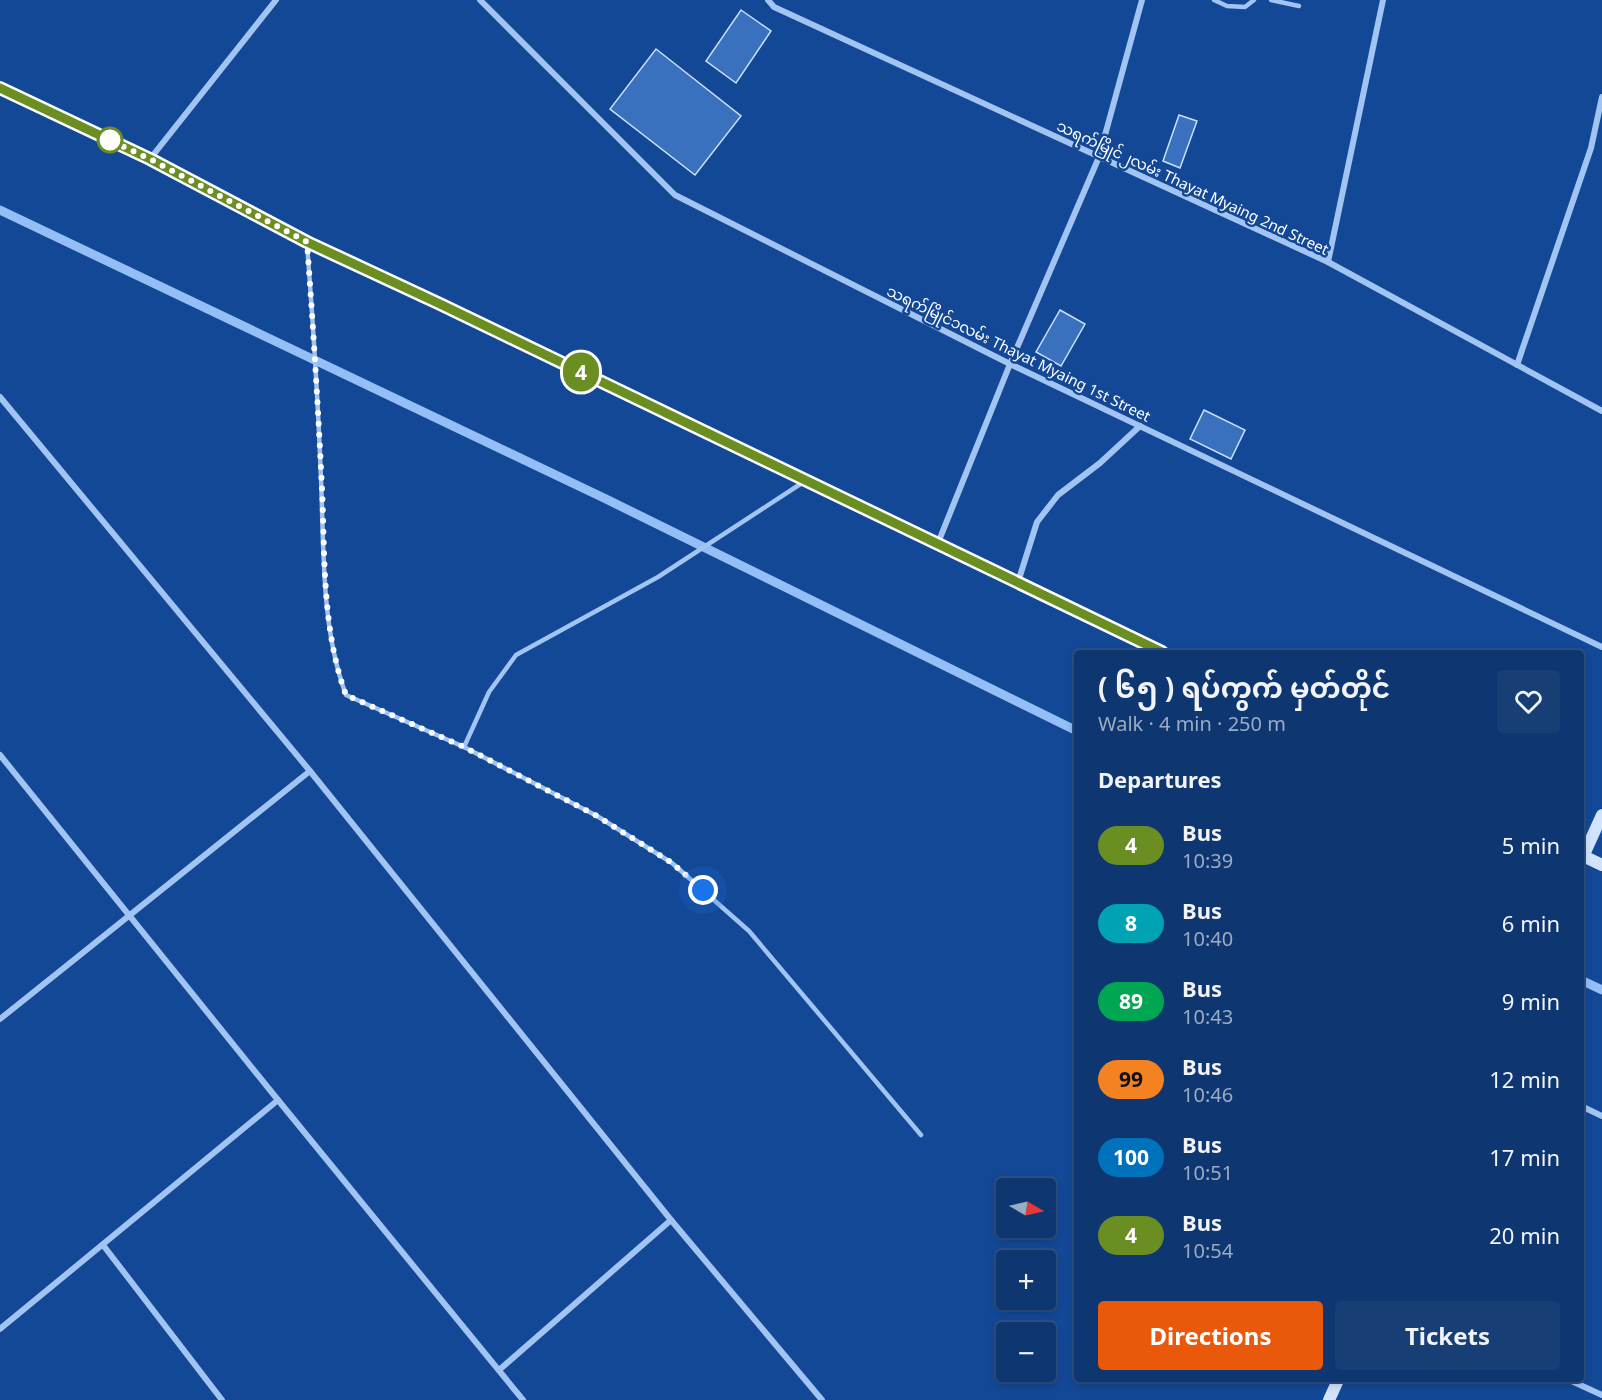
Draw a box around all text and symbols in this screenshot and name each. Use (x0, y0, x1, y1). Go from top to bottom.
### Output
street label: သရက်မြိုင်၂လမ်း Thayat Myaing 2nd Street (1053, 115, 1333, 262)
unlabelled marker (97, 127, 123, 153)
street label: သရက်မြိုင်၁လမ်း Thayat Myaing 1st Street (882, 280, 1155, 429)
line badge: 4 (562, 352, 600, 392)
text: 4 (575, 358, 587, 386)
text: ( ၆၅ ) ရပ်ကွက် မှတ်တိုင် (1098, 668, 1390, 706)
button: heart (1497, 670, 1560, 733)
text: Walk · 4 min · 250 m (1098, 710, 1286, 737)
text: Departures (1098, 764, 1222, 794)
text: Bus (1182, 817, 1222, 847)
text: 5 min (1502, 830, 1560, 860)
text: 4 (1125, 831, 1137, 859)
text: 10:39 (1182, 847, 1233, 874)
your location (688, 875, 718, 905)
text: Bus (1182, 895, 1222, 925)
text: 6 min (1502, 908, 1560, 938)
text: 8 (1125, 909, 1137, 937)
text: 10:40 (1182, 925, 1233, 952)
text: Bus (1182, 973, 1222, 1003)
text: 9 min (1502, 986, 1560, 1016)
text: 89 (1119, 987, 1143, 1015)
text: 10:43 (1182, 1003, 1233, 1030)
text: Bus (1182, 1051, 1222, 1081)
text: 12 min (1489, 1064, 1560, 1094)
text: 99 (1119, 1065, 1143, 1093)
text: 10:46 (1182, 1081, 1233, 1108)
text: Bus (1182, 1129, 1222, 1159)
text: 17 min (1489, 1142, 1560, 1172)
text: 100 (1113, 1143, 1149, 1171)
text: 10:51 (1182, 1159, 1233, 1186)
north arrow (996, 1178, 1056, 1238)
map controls (996, 1178, 1056, 1382)
text: Bus (1182, 1207, 1222, 1237)
text: 20 min (1489, 1220, 1560, 1250)
text: 4 (1125, 1221, 1137, 1249)
text: 10:54 (1182, 1237, 1233, 1264)
button: + (996, 1250, 1056, 1310)
button: Directions (1098, 1301, 1323, 1370)
button: Tickets (1335, 1301, 1560, 1370)
button: − (996, 1322, 1056, 1382)

